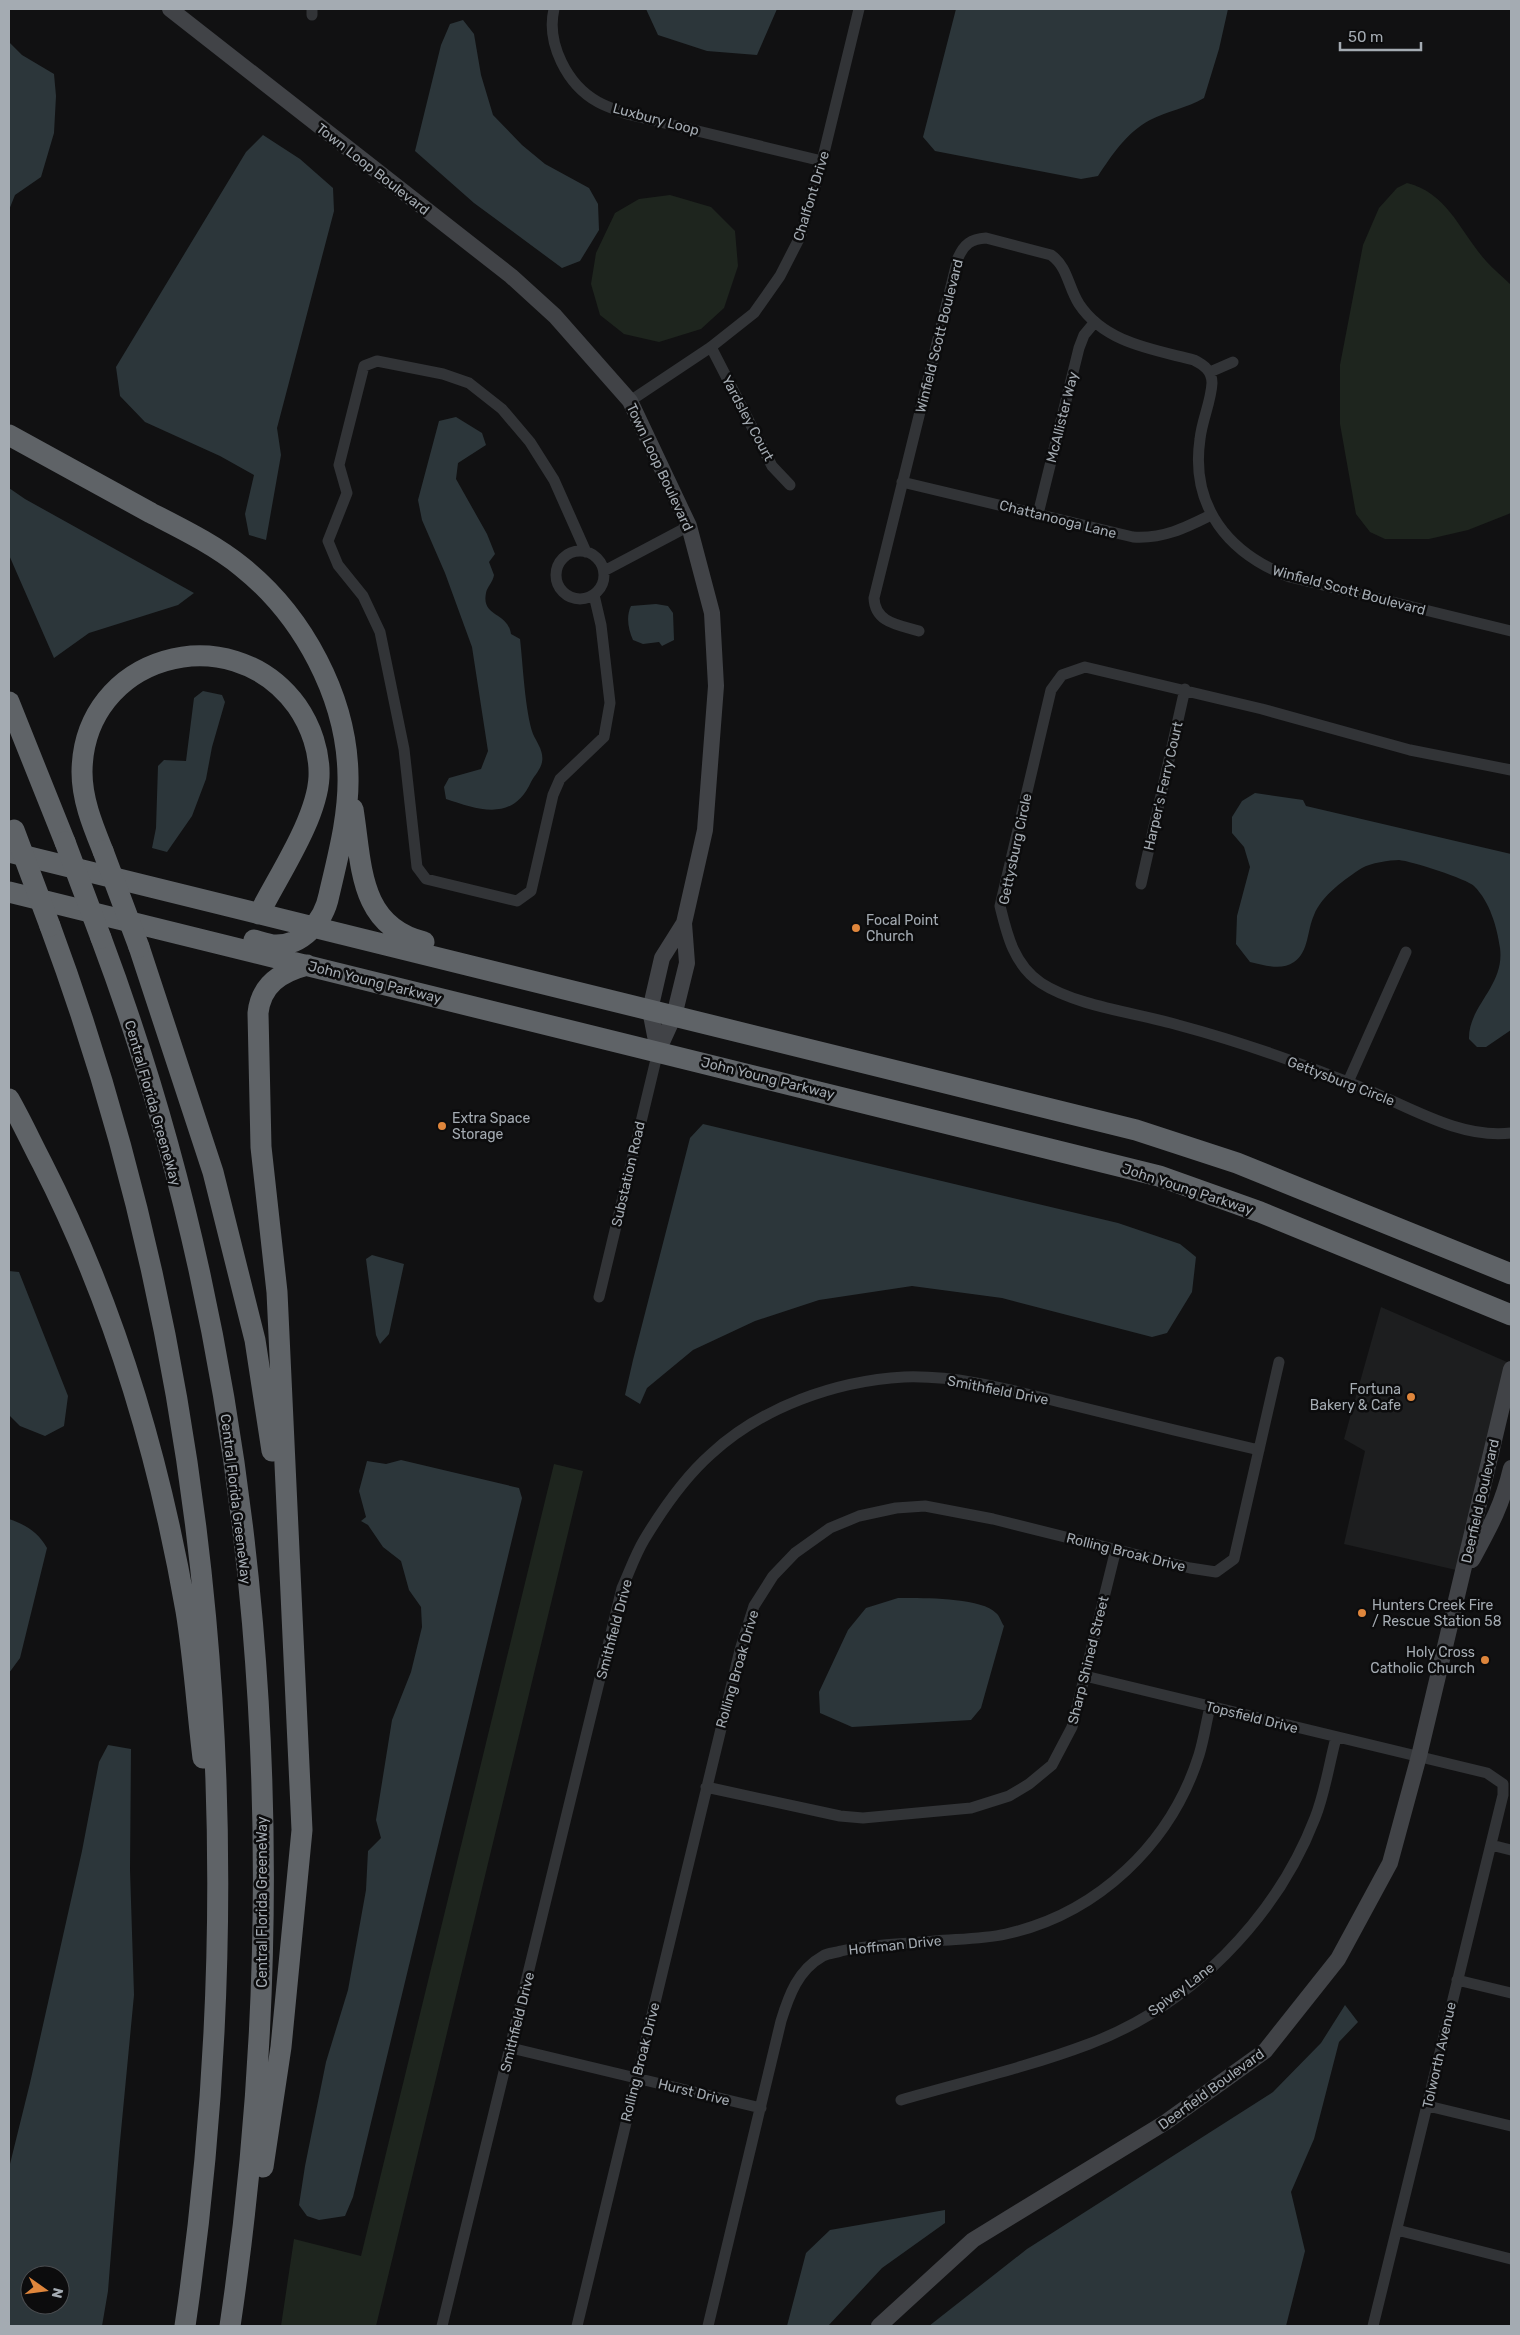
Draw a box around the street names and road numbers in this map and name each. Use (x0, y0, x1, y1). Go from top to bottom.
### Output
street label: Luxbury Loop (611, 100, 701, 139)
street label: Town Loop Boulevard (313, 120, 433, 219)
street label: Chalfont Drive (790, 149, 833, 243)
street label: Winfield Scott Boulevard (912, 257, 967, 415)
street label: McAllister Way (1043, 370, 1082, 464)
street label: Yardsley Court (718, 373, 777, 464)
street label: Town Loop Boulevard (623, 401, 697, 534)
street label: Chattanooga Lane (998, 497, 1118, 542)
street label: Winfield Scott Boulevard (1270, 562, 1427, 619)
street label: Harper's Ferry Court (1140, 720, 1187, 852)
street label: Gettysburg Circle (995, 792, 1036, 906)
street label: John Young Parkway (306, 958, 444, 1007)
street label: Central Florida GreeneWay (121, 1018, 184, 1188)
street label: Gettysburg Circle (1285, 1053, 1397, 1110)
street label: John Young Parkway (699, 1054, 837, 1103)
street label: Substation Road (608, 1120, 649, 1229)
street label: John Young Parkway (1120, 1160, 1256, 1219)
street label: Smithfield Drive (946, 1372, 1050, 1409)
street label: Central Florida GreeneWay (217, 1413, 254, 1585)
street label: Deerfield Boulevard (1458, 1437, 1503, 1565)
street label: Rolling Broak Drive (1065, 1529, 1187, 1576)
street label: Smithfield Drive (593, 1577, 636, 1681)
street label: Sharp Shined Street (1064, 1594, 1113, 1726)
street label: Rolling Broak Drive (712, 1608, 763, 1730)
street label: Topsfield Drive (1204, 1698, 1300, 1737)
street label: Central Florida GreeneWay (254, 1816, 271, 1988)
street label: Hoffman Drive (848, 1932, 943, 1959)
street label: Spivey Lane (1145, 1959, 1218, 2020)
street label: Smithfield Drive (497, 1970, 538, 2074)
street label: Tolworth Avenue (1419, 2000, 1460, 2110)
street label: Rolling Broak Drive (617, 2001, 664, 2123)
street label: Deerfield Boulevard (1155, 2045, 1268, 2134)
street label: Hurst Drive (656, 2075, 732, 2110)

